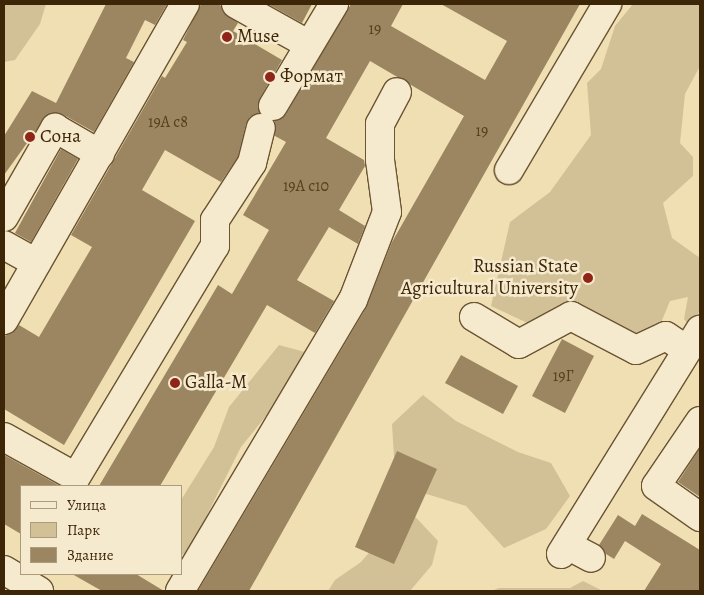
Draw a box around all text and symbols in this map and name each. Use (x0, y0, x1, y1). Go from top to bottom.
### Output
house number: 19 (369, 19, 381, 39)
place label: Muse (237, 26, 279, 48)
marker: Muse (221, 31, 233, 43)
place label: Формат (280, 66, 343, 88)
marker: Формат (264, 71, 276, 83)
house number: 19А с8 (148, 112, 188, 132)
house number: 19 (476, 121, 488, 141)
place label: Сона (40, 126, 81, 148)
marker: Сона (24, 131, 36, 143)
house number: 19А с10 (283, 176, 329, 196)
place label: Russian State Agricultural University (401, 256, 578, 300)
marker: Russian State Agricultural University (582, 272, 594, 284)
house number: 19Г (553, 366, 573, 386)
place label: Galla-M (185, 372, 247, 394)
marker: Galla-M (169, 377, 181, 389)
legend (20, 485, 182, 575)
text: Улица (67, 495, 106, 515)
text: Парк (67, 520, 100, 540)
text: Здание (67, 545, 114, 565)

